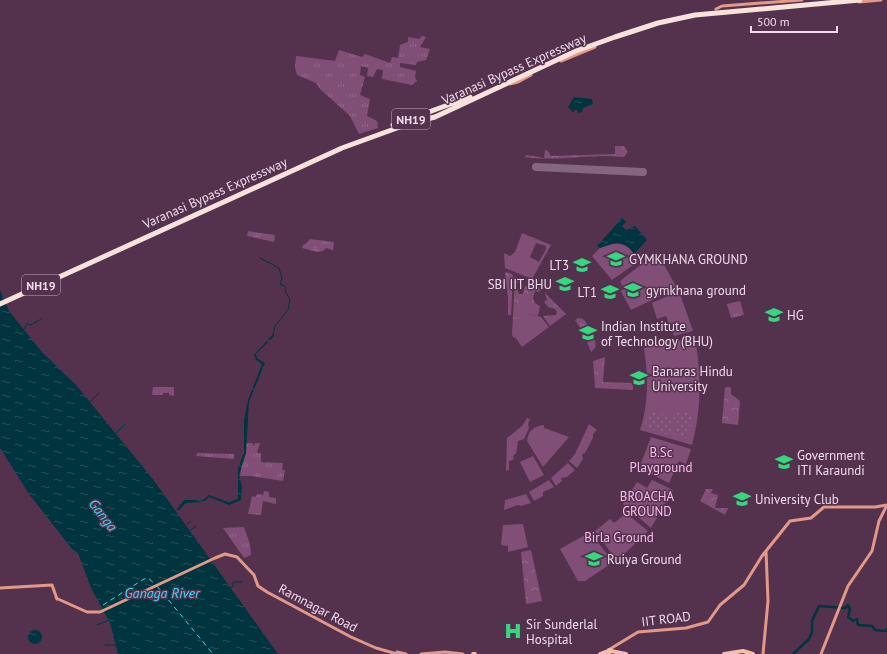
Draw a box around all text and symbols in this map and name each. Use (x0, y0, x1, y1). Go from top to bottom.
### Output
scale bar (751, 8, 837, 34)
text: 500 m (757, 14, 790, 29)
street label: Varanasi Bypass Expressway (438, 29, 589, 109)
road number: NH19 (392, 109, 430, 129)
street label: Varanasi Bypass Expressway (139, 153, 290, 233)
school or university icon: GYMKHANA GROUND (606, 249, 626, 269)
place label: GYMKHANA GROUND (629, 251, 748, 268)
school or university icon: LT3 (572, 255, 592, 275)
place label: LT3 (550, 257, 569, 274)
school or university icon: SBI IIT BHU (555, 274, 575, 294)
road number: NH19 (22, 275, 60, 295)
place label: SBI IIT BHU (488, 276, 552, 293)
school or university icon: gymkhana ground (623, 280, 643, 300)
school or university icon: LT1 (600, 282, 620, 302)
place label: gymkhana ground (646, 282, 746, 299)
place label: LT1 (578, 284, 597, 301)
school or university icon: HG (764, 305, 784, 325)
place label: HG (787, 307, 804, 324)
place label: Indian Institute of Technology (BHU) (601, 318, 713, 350)
school or university icon: Indian Institute of Technology (BHU) (578, 323, 598, 343)
place label: Banaras Hindu University (652, 363, 733, 395)
school or university icon: Banaras Hindu University (629, 368, 649, 388)
park label: B.Sc Playground (630, 444, 692, 476)
place label: Government ITI Karaundi (797, 447, 865, 479)
school or university icon: Government ITI Karaundi (774, 452, 794, 472)
park label: BROACHA GROUND (620, 488, 675, 520)
school or university icon: University Club (732, 489, 752, 509)
place label: University Club (755, 491, 839, 508)
water label: Ganga (85, 495, 121, 535)
park label: Birla Ground (584, 529, 654, 546)
school or university icon: Ruiya Ground (584, 549, 604, 569)
place label: Ruiya Ground (607, 551, 682, 568)
street label: Ramnagar Road (276, 580, 360, 636)
water label: Ganaga River (124, 584, 201, 602)
street label: IIT ROAD (640, 608, 692, 630)
place label: Sir Sunderlal Hospital (526, 616, 598, 648)
hospital icon: Sir Sunderlal Hospital (503, 621, 523, 641)

